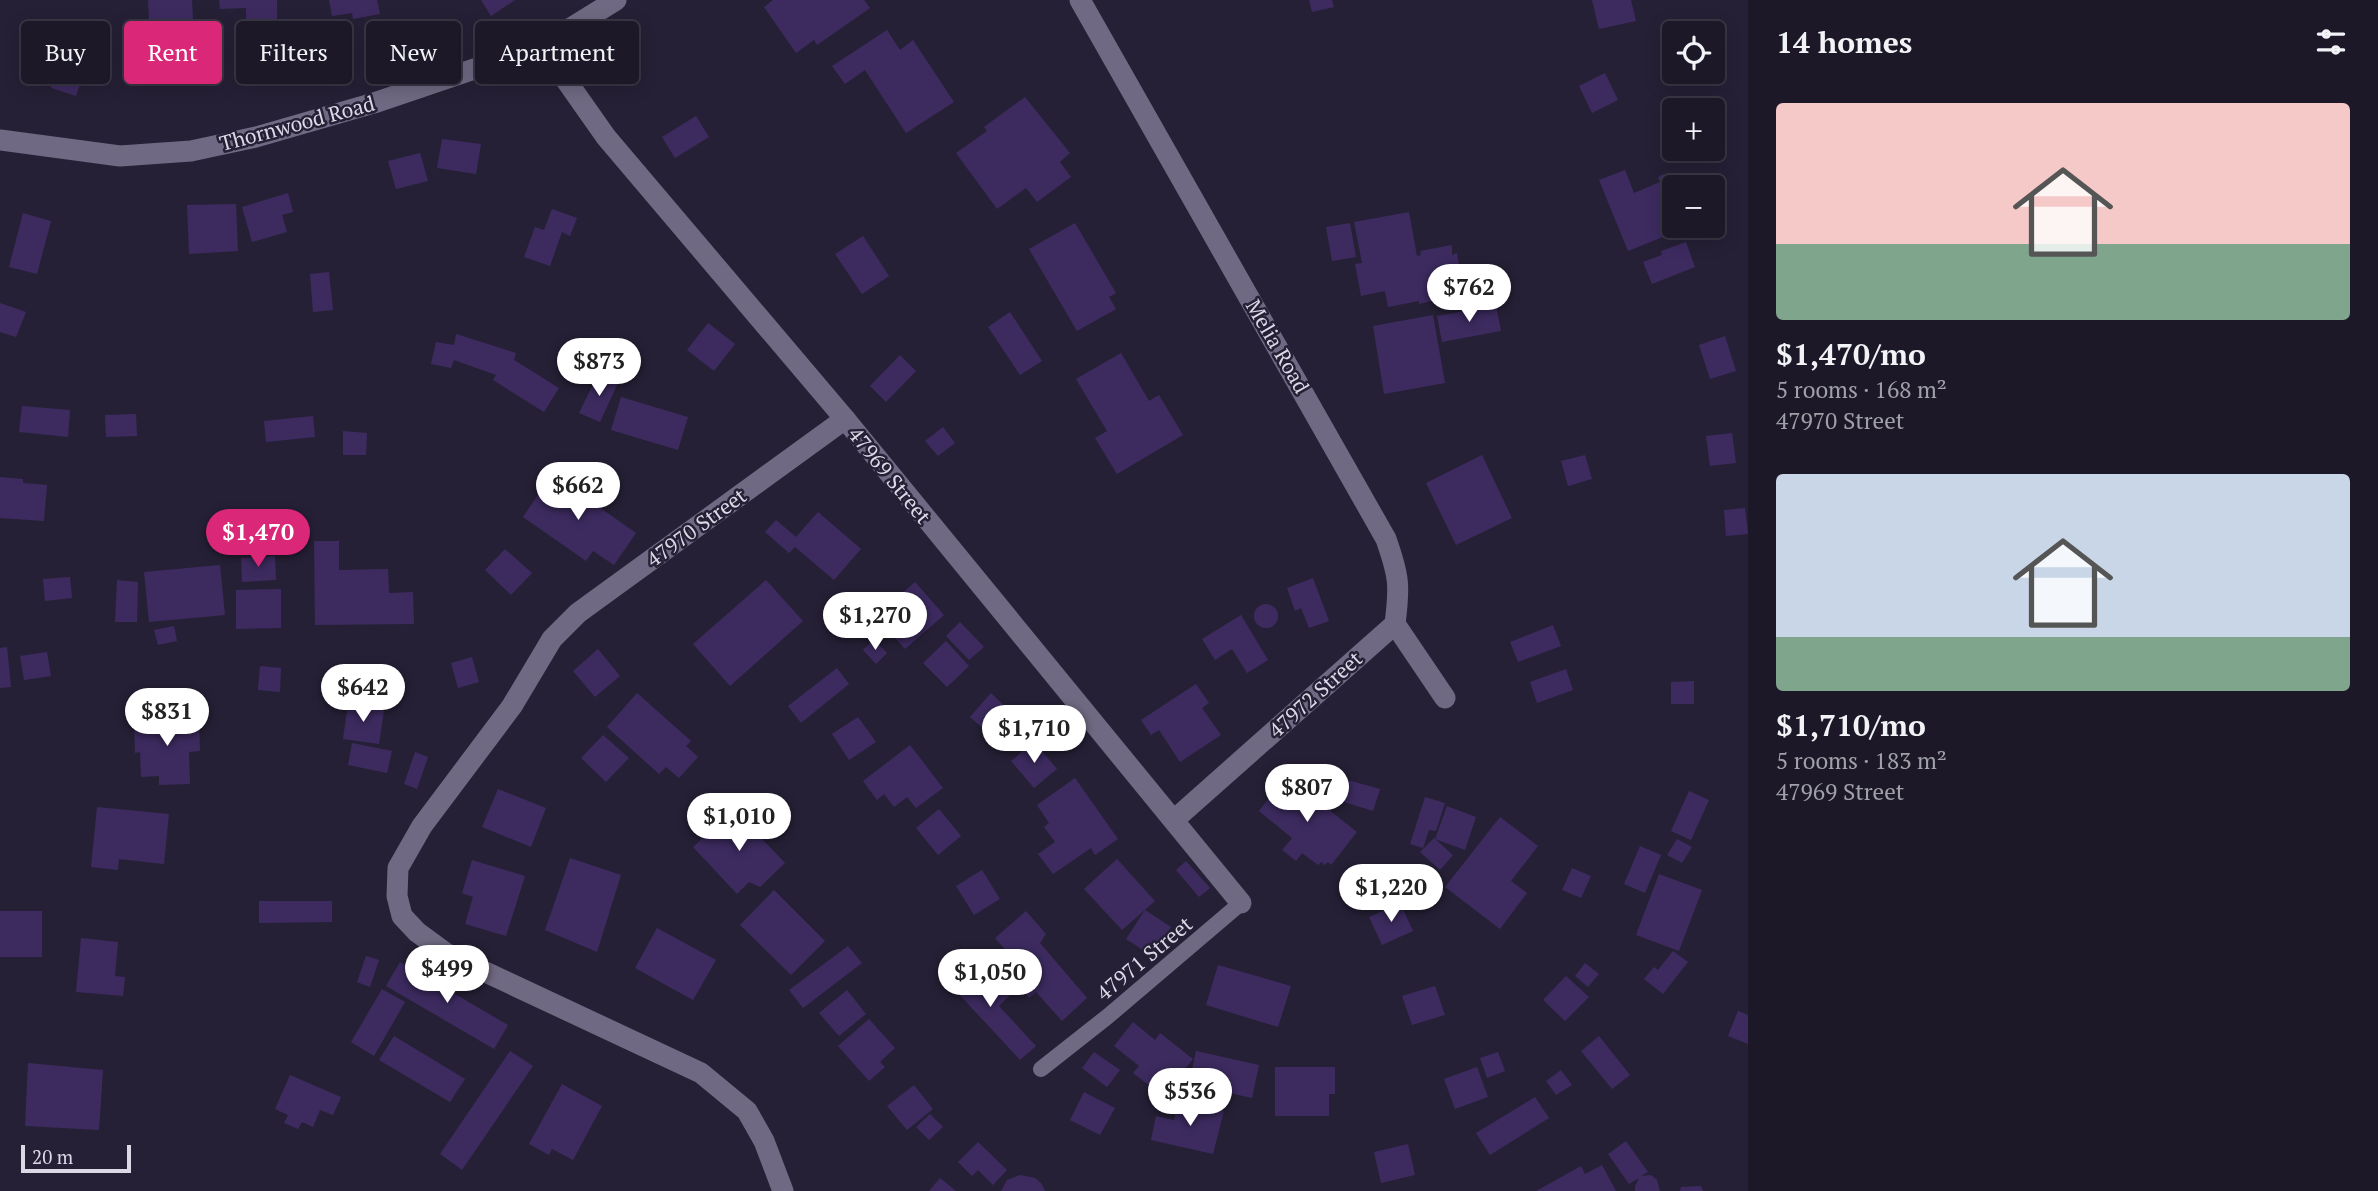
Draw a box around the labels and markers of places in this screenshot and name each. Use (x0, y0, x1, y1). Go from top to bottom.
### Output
pin: $762 (1428, 264, 1510, 324)
pin: $873 (558, 338, 640, 398)
pin: $662 (537, 462, 619, 522)
pin: $1,470 (201, 510, 315, 569)
pin: $1,270 (818, 592, 932, 652)
pin: $642 (322, 664, 404, 724)
pin: $831 (126, 688, 208, 748)
pin: $1,710 (977, 706, 1091, 765)
pin: $807 (1266, 764, 1348, 824)
pin: $1,010 (682, 794, 796, 853)
pin: $1,220 (1334, 864, 1448, 924)
pin: $499 (406, 946, 488, 1005)
pin: $1,050 (933, 950, 1047, 1009)
pin: $536 (1149, 1068, 1231, 1128)

